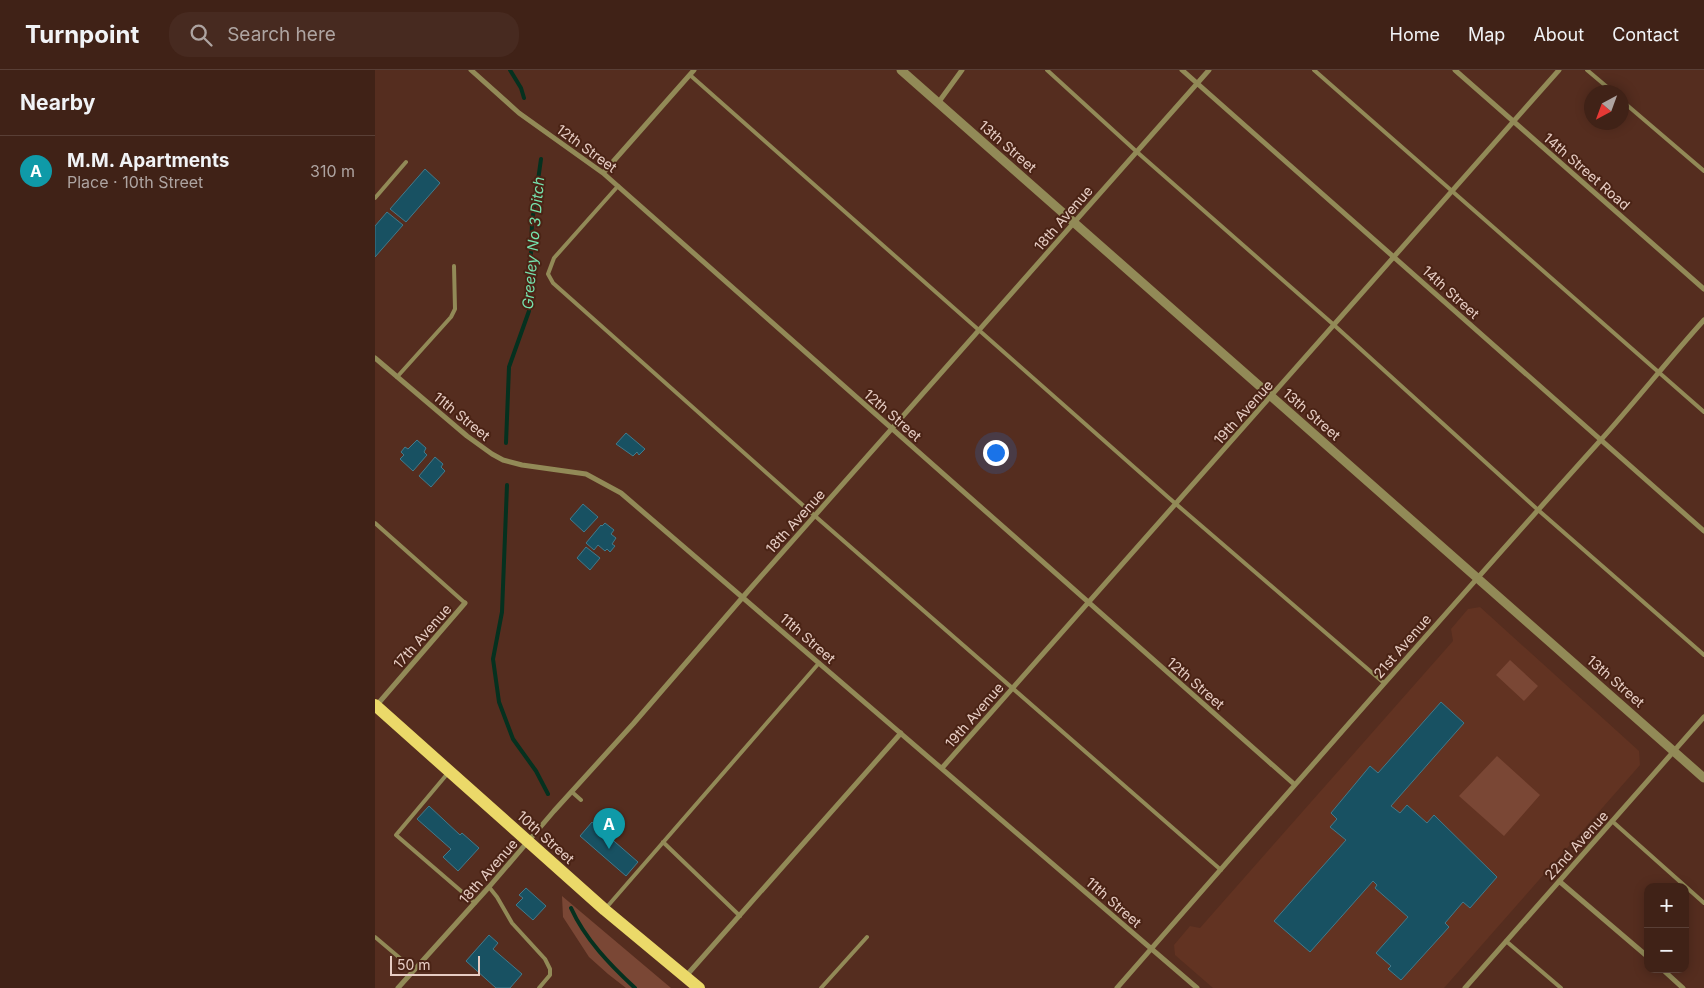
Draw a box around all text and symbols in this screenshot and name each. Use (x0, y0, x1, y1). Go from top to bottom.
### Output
search box (169, 12, 519, 57)
text: Turnpoint (25, 20, 139, 49)
icon: search (187, 21, 215, 49)
text: Search here (227, 23, 336, 46)
text: Home (1390, 24, 1440, 45)
text: Map (1468, 24, 1505, 45)
text: About (1533, 24, 1584, 45)
text: Contact (1612, 24, 1679, 45)
north arrow (1584, 85, 1629, 130)
text: Nearby (20, 90, 95, 115)
street label: 13th Street (976, 116, 1041, 176)
street label: 12th Street (553, 120, 621, 176)
street label: 14th Street Road (1540, 129, 1634, 213)
text: M.M. Apartments (67, 149, 229, 172)
text: A (30, 161, 42, 181)
text: 310 m (310, 161, 355, 181)
text: Place · 10th Street (67, 172, 203, 192)
water label: Greeley No 3 Ditch (518, 176, 548, 310)
street label: 18th Avenue (1030, 182, 1096, 254)
street label: 14th Street (1419, 262, 1483, 322)
street label: 19th Avenue (1210, 376, 1276, 448)
street label: 13th Street (1280, 384, 1345, 444)
street label: 12th Street (861, 385, 926, 445)
street label: 11th Street (430, 388, 494, 444)
your location (983, 440, 1009, 466)
street label: 18th Avenue (762, 485, 828, 557)
street label: 17th Avenue (389, 600, 455, 672)
street label: 11th Street (777, 609, 840, 667)
street label: 21st Avenue (1370, 610, 1434, 682)
street label: 13th Street (1584, 651, 1649, 711)
street label: 12th Street (1164, 653, 1229, 713)
street label: 19th Avenue (941, 679, 1007, 751)
street label: 10th Street (514, 807, 578, 867)
street label: 22nd Avenue (1541, 807, 1611, 883)
pin: A (593, 808, 625, 849)
street label: 18th Avenue (455, 835, 521, 907)
street label: 11th Street (1083, 873, 1146, 931)
map controls (1644, 883, 1689, 973)
button: + (1644, 883, 1689, 928)
button: − (1644, 928, 1689, 973)
scale bar (390, 953, 480, 976)
text: 50 m (397, 956, 431, 973)

